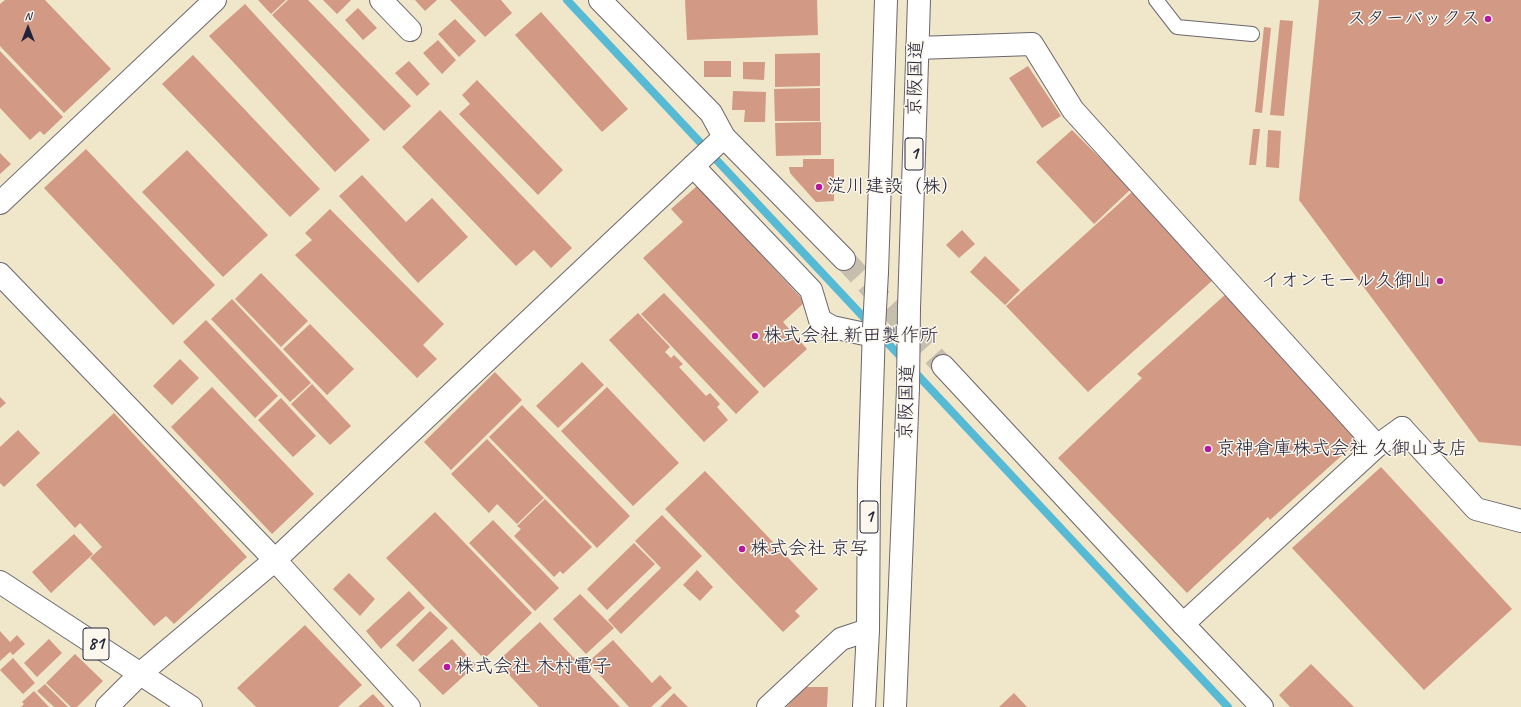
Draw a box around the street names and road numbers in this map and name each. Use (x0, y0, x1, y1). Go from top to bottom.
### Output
street label: 京阪国道 (903, 40, 929, 116)
road number: 1 (905, 138, 923, 170)
street label: 京阪国道 (894, 364, 920, 440)
road number: 1 (860, 501, 878, 533)
road number: 81 (83, 628, 109, 660)

